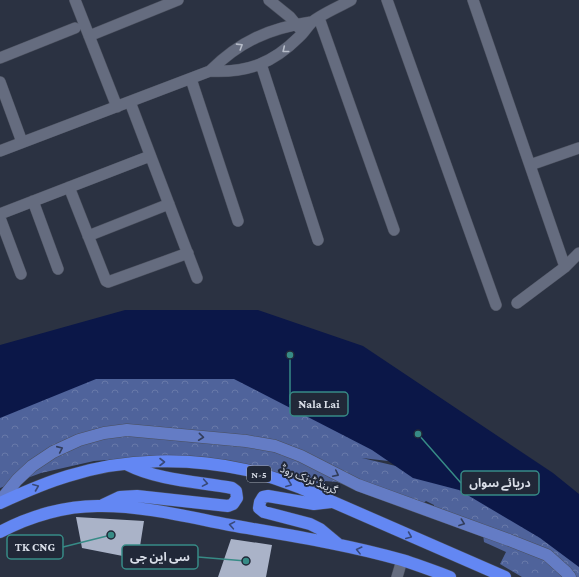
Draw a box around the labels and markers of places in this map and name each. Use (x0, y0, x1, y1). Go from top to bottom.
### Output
callout: Nala Lai (290, 392, 348, 416)
callout: دریائے سواں (461, 471, 539, 495)
callout: TK CNG (7, 535, 63, 559)
callout: سی این جی (122, 545, 198, 569)

